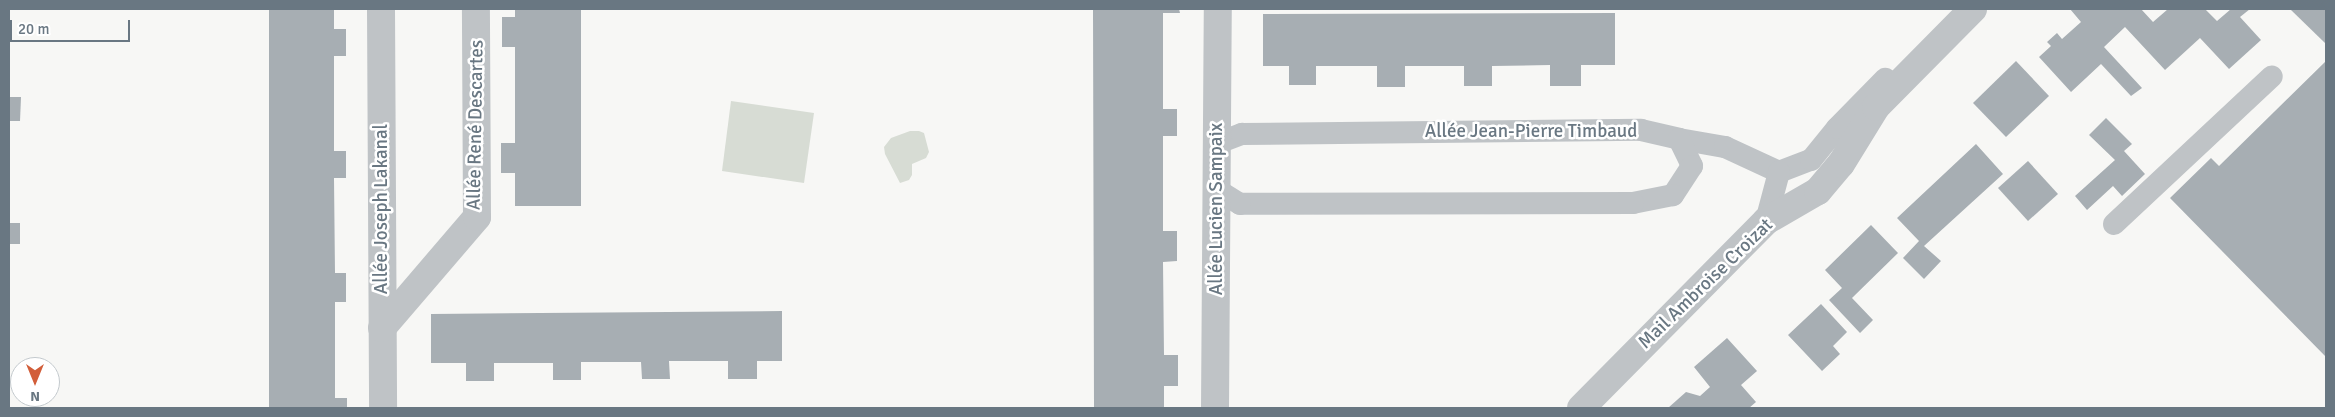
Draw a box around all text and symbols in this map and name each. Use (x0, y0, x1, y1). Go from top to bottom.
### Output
scale bar (12, 10, 132, 42)
text: 20 m (18, 20, 49, 38)
street label: Allée René Descartes (463, 40, 489, 210)
street label: Allée Jean-Pierre Timbaud (1425, 121, 1637, 143)
street label: Allée Lucien Sampaix (1206, 123, 1228, 295)
street label: Allée Joseph Lakanal (371, 124, 393, 294)
street label: Mail Ambroise Croizat (1634, 214, 1778, 354)
north arrow (10, 357, 60, 407)
text: N (30, 388, 40, 405)

